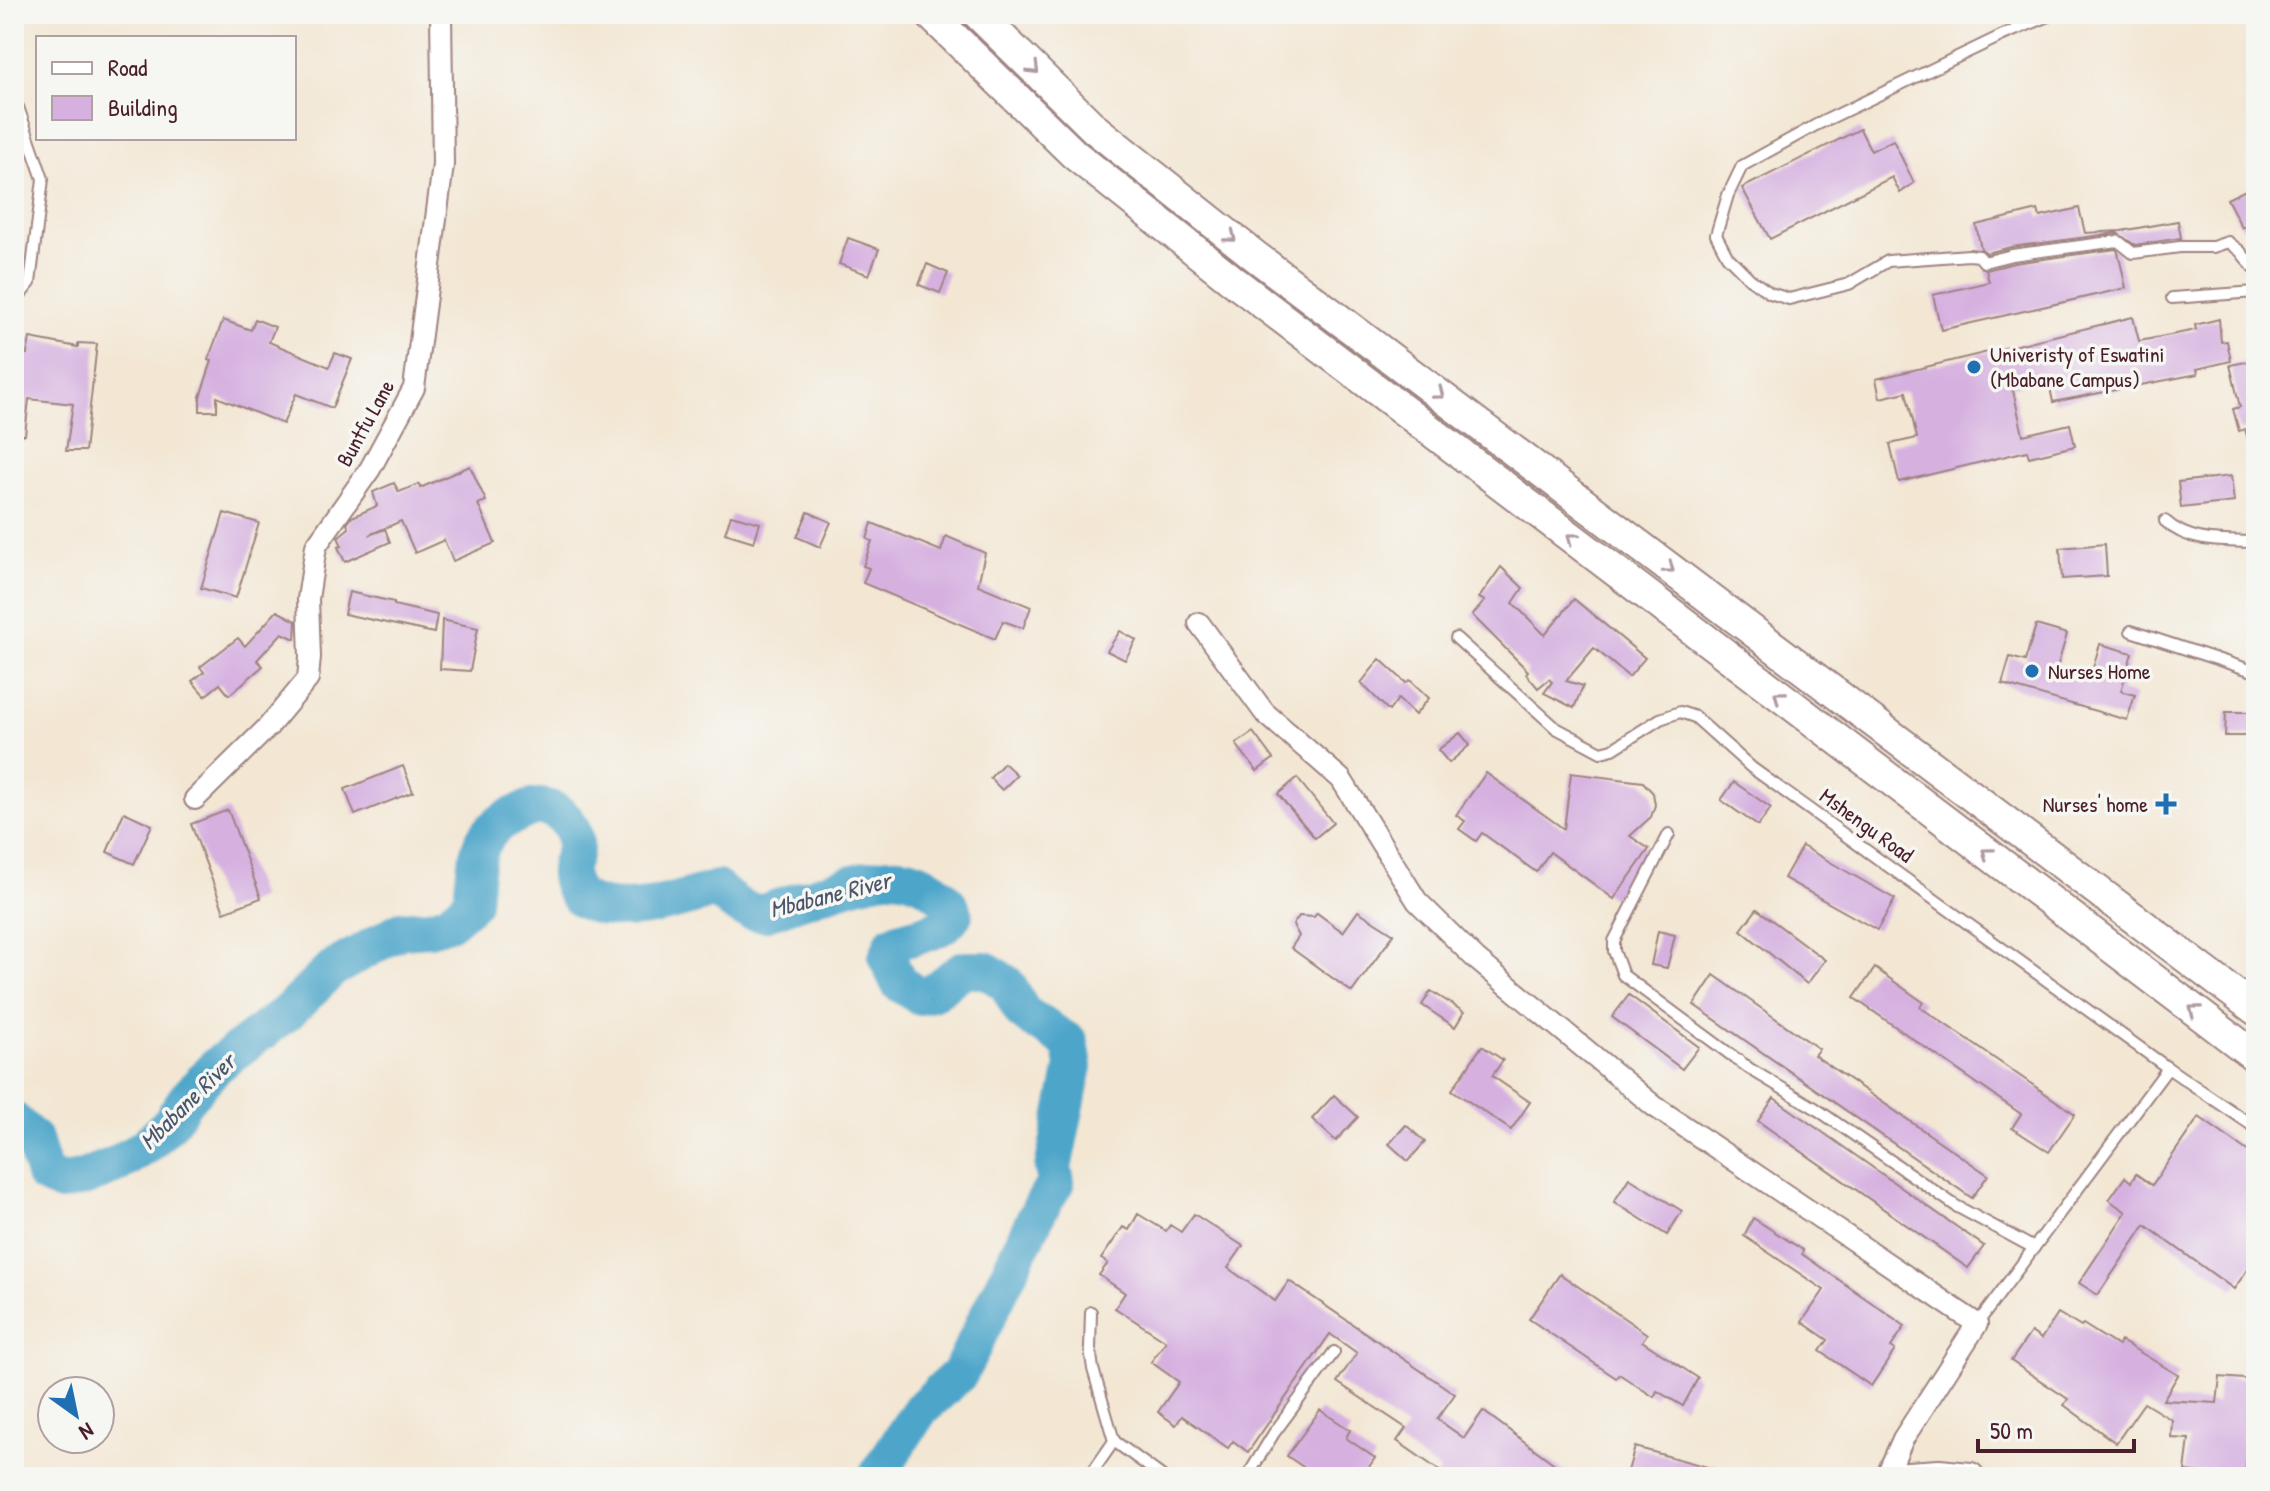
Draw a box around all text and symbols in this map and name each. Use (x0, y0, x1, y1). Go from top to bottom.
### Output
legend (36, 36, 296, 140)
text: Road (108, 51, 147, 83)
one-way arrow (1025, 59, 1039, 74)
text: Building (108, 91, 178, 123)
one-way arrow (1222, 228, 1237, 242)
place label: Univeristy of Eswatini (Mbabane Campus) (1990, 339, 2165, 394)
marker: Univeristy of Eswatini (Mbabane Campus) (1965, 358, 1983, 376)
street label: Buntfu Lane (329, 374, 401, 472)
one-way arrow (1430, 385, 1444, 399)
one-way arrow (1566, 534, 1581, 548)
one-way arrow (1660, 558, 1675, 572)
place label: Nurses Home (2048, 656, 2151, 686)
marker: Nurses Home (2023, 662, 2041, 680)
one-way arrow (1774, 691, 1788, 705)
street label: Mshengu Road (1814, 781, 1920, 869)
place label: Nurses' home (2043, 789, 2148, 819)
marker: Nurses' home (2155, 793, 2177, 815)
one-way arrow (1981, 848, 1996, 862)
water label: Mbabane River (766, 863, 896, 924)
one-way arrow (2188, 1005, 2203, 1019)
water label: Mbabane River (132, 1044, 244, 1156)
north arrow (36, 1375, 116, 1455)
scale bar (1978, 1403, 2134, 1453)
text: 50 m (1990, 1414, 2033, 1446)
text: N (74, 1416, 100, 1448)

